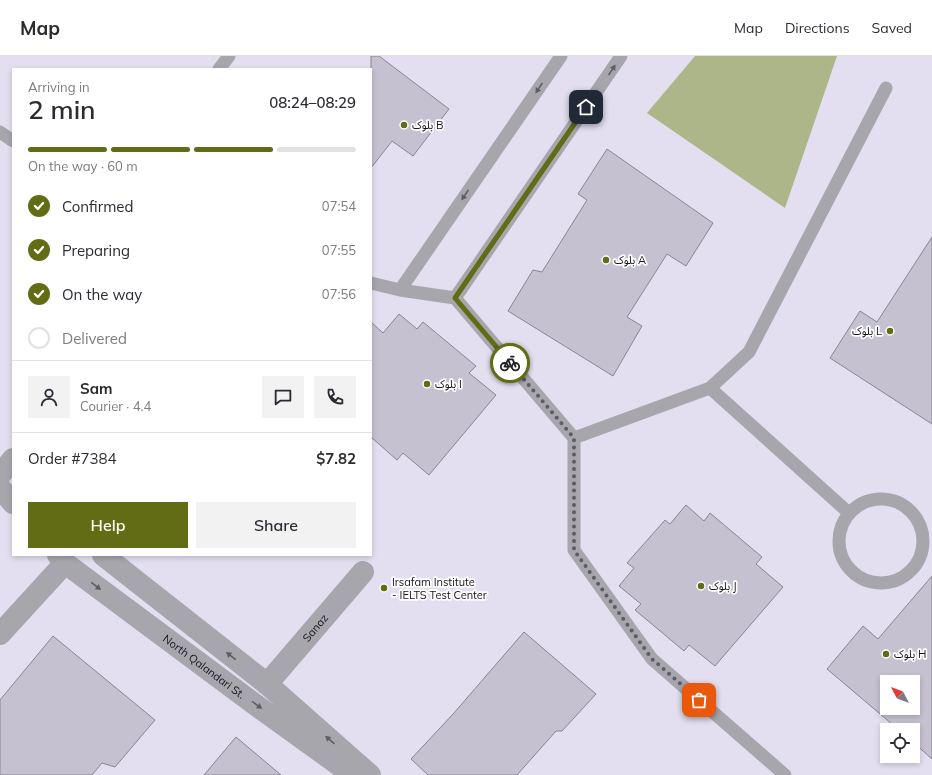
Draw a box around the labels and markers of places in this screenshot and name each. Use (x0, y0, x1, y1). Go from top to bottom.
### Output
pin (569, 90, 603, 124)
place label: بلوک B (412, 118, 443, 132)
marker: بلوک B (399, 120, 409, 130)
place label: بلوک A (614, 253, 646, 267)
marker: بلوک A (601, 255, 611, 265)
place label: بلوک L (852, 324, 882, 338)
marker: بلوک L (885, 326, 895, 336)
place label: بلوک I (435, 377, 462, 391)
marker: بلوک I (422, 379, 432, 389)
place label: Irsafam Institute - IELTS Test Center (392, 575, 487, 602)
place label: بلوک J (709, 579, 737, 593)
marker: بلوک J (696, 581, 706, 591)
marker: Irsafam Institute - IELTS Test Center (379, 583, 389, 593)
place label: بلوک H (894, 647, 926, 661)
marker: بلوک H (881, 649, 891, 659)
pin (682, 683, 716, 717)

